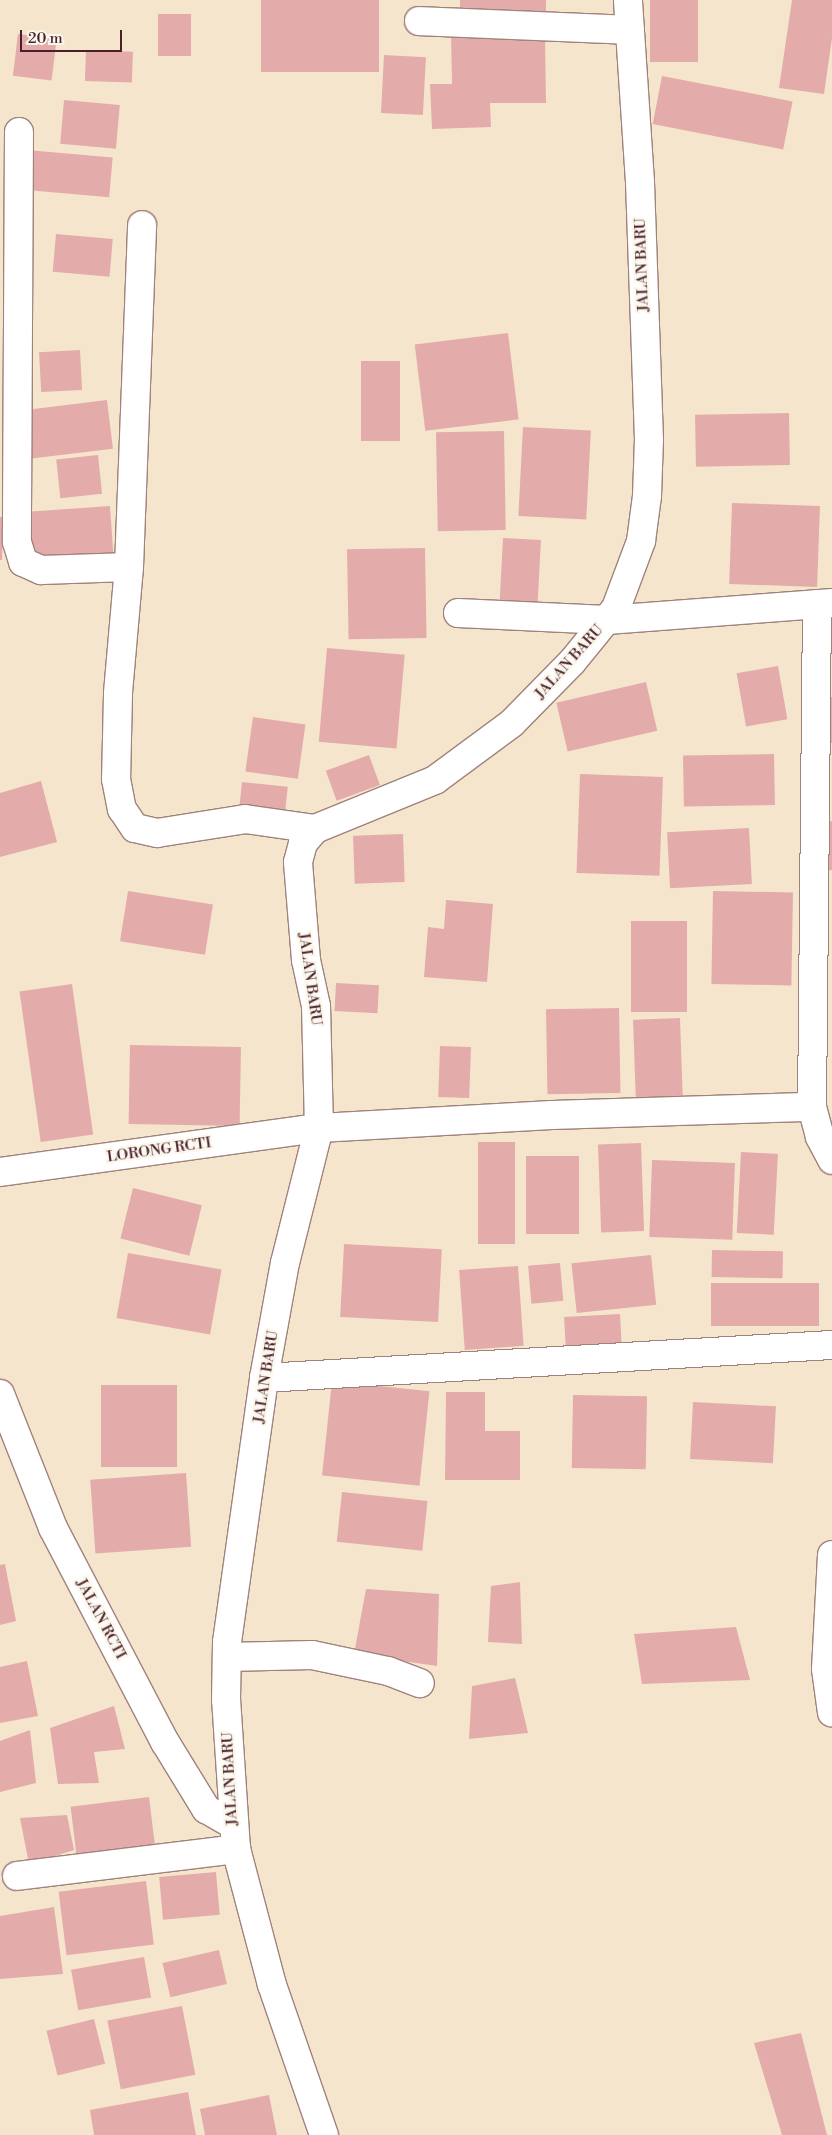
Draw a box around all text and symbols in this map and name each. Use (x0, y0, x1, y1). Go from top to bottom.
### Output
scale bar (22, 20, 125, 52)
text: 20 m (28, 29, 63, 48)
street label: JALAN BARU (631, 218, 653, 312)
street label: JALAN BARU (531, 621, 607, 703)
street label: JALAN BARU (295, 932, 325, 1026)
street label: LORONG RCTI (106, 1134, 212, 1166)
street label: JALAN BARU (250, 1330, 282, 1424)
street label: JALAN RCTI (72, 1576, 130, 1662)
street label: JALAN BARU (219, 1732, 241, 1826)

